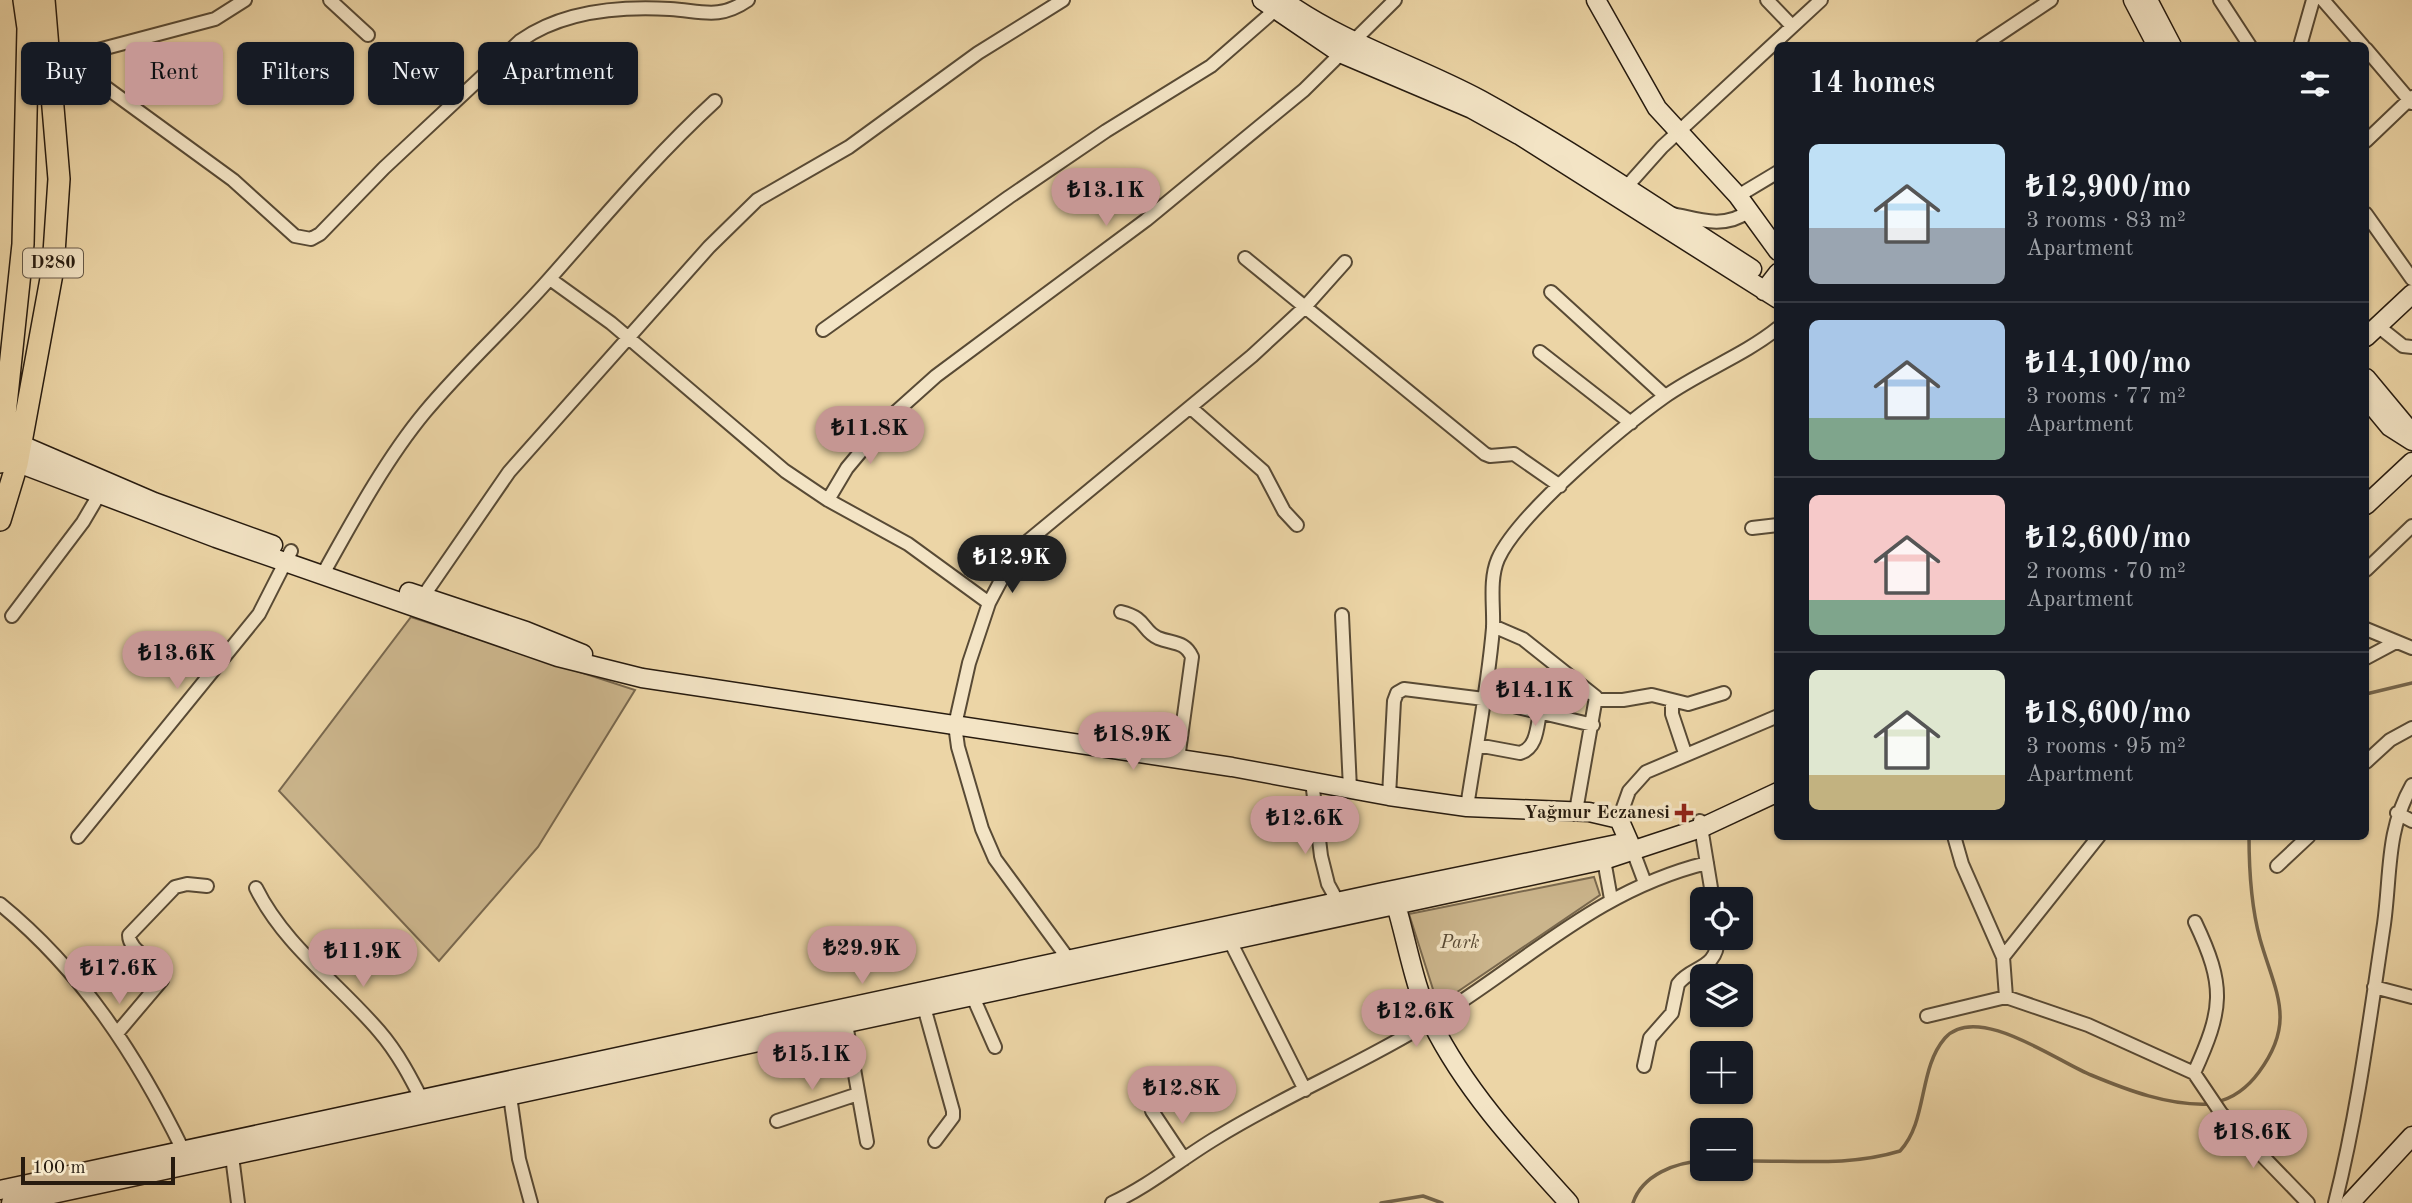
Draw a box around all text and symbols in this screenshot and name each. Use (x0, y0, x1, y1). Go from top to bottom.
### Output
chip: Buy (21, 42, 111, 105)
chip: Rent (125, 42, 223, 105)
chip: Filters (237, 42, 354, 105)
chip: New (368, 42, 464, 105)
chip: Apartment (478, 42, 638, 105)
icon: filters (2296, 65, 2334, 103)
text: 14 homes (1809, 69, 1935, 99)
pin: ₺13.1K (1049, 168, 1163, 228)
icon: home (1865, 172, 1949, 256)
text: ₺12,900/mo (2026, 173, 2191, 203)
text: ₺13.1K (1067, 179, 1145, 202)
text: 3 rooms · 83 m² (2026, 209, 2186, 232)
text: Apartment (2026, 237, 2134, 260)
road number: D280 (23, 248, 83, 278)
icon: home (1865, 348, 1949, 432)
text: ₺14,100/mo (2026, 349, 2191, 379)
text: 3 rooms · 77 m² (2026, 385, 2186, 408)
pin: ₺11.8K (813, 406, 927, 466)
text: Apartment (2026, 413, 2134, 436)
text: ₺11.8K (831, 417, 909, 440)
icon: home (1865, 523, 1949, 607)
text: ₺12,600/mo (2026, 524, 2191, 554)
pin: ₺12.9K (955, 536, 1069, 595)
text: ₺12.9K (973, 546, 1051, 569)
text: 2 rooms · 70 m² (2026, 560, 2186, 583)
text: Apartment (2026, 588, 2134, 611)
pin: ₺13.6K (120, 632, 234, 691)
text: ₺13.6K (138, 642, 216, 665)
pin: ₺14.1K (1478, 668, 1592, 728)
text: ₺14.1K (1496, 679, 1574, 702)
icon: home (1865, 698, 1949, 782)
text: ₺18,600/mo (2026, 699, 2191, 729)
pin: ₺18.9K (1076, 712, 1190, 772)
text: ₺18.9K (1094, 723, 1172, 746)
text: 3 rooms · 95 m² (2026, 735, 2186, 758)
text: Apartment (2026, 763, 2134, 786)
pin: ₺12.6K (1248, 796, 1362, 856)
place label: Yağmur Eczanesi (1524, 804, 1670, 823)
marker: Yağmur Eczanesi (1676, 805, 1692, 821)
text: ₺12.6K (1266, 807, 1344, 830)
map controls (1690, 887, 1753, 1181)
button: locate (1690, 887, 1753, 950)
pin: ₺29.9K (805, 926, 919, 986)
pin: ₺11.9K (306, 930, 420, 989)
park label: Park (1439, 934, 1480, 953)
text: ₺29.9K (823, 937, 901, 960)
text: ₺11.9K (324, 940, 402, 963)
pin: ₺17.6K (62, 946, 176, 1006)
text: ₺17.6K (80, 957, 158, 980)
button: layers (1690, 964, 1753, 1027)
pin: ₺12.6K (1359, 990, 1473, 1049)
text: ₺12.6K (1377, 1000, 1455, 1023)
pin: ₺15.1K (755, 1032, 869, 1092)
button: + (1690, 1041, 1753, 1104)
text: ₺15.1K (773, 1043, 851, 1066)
pin: ₺12.8K (1125, 1066, 1239, 1126)
text: ₺12.8K (1143, 1077, 1221, 1100)
pin: ₺18.6K (2196, 1110, 2310, 1170)
button: − (1690, 1118, 1753, 1181)
text: ₺18.6K (2214, 1121, 2292, 1144)
scale bar (21, 1154, 175, 1186)
text: 100 m (32, 1159, 85, 1178)

